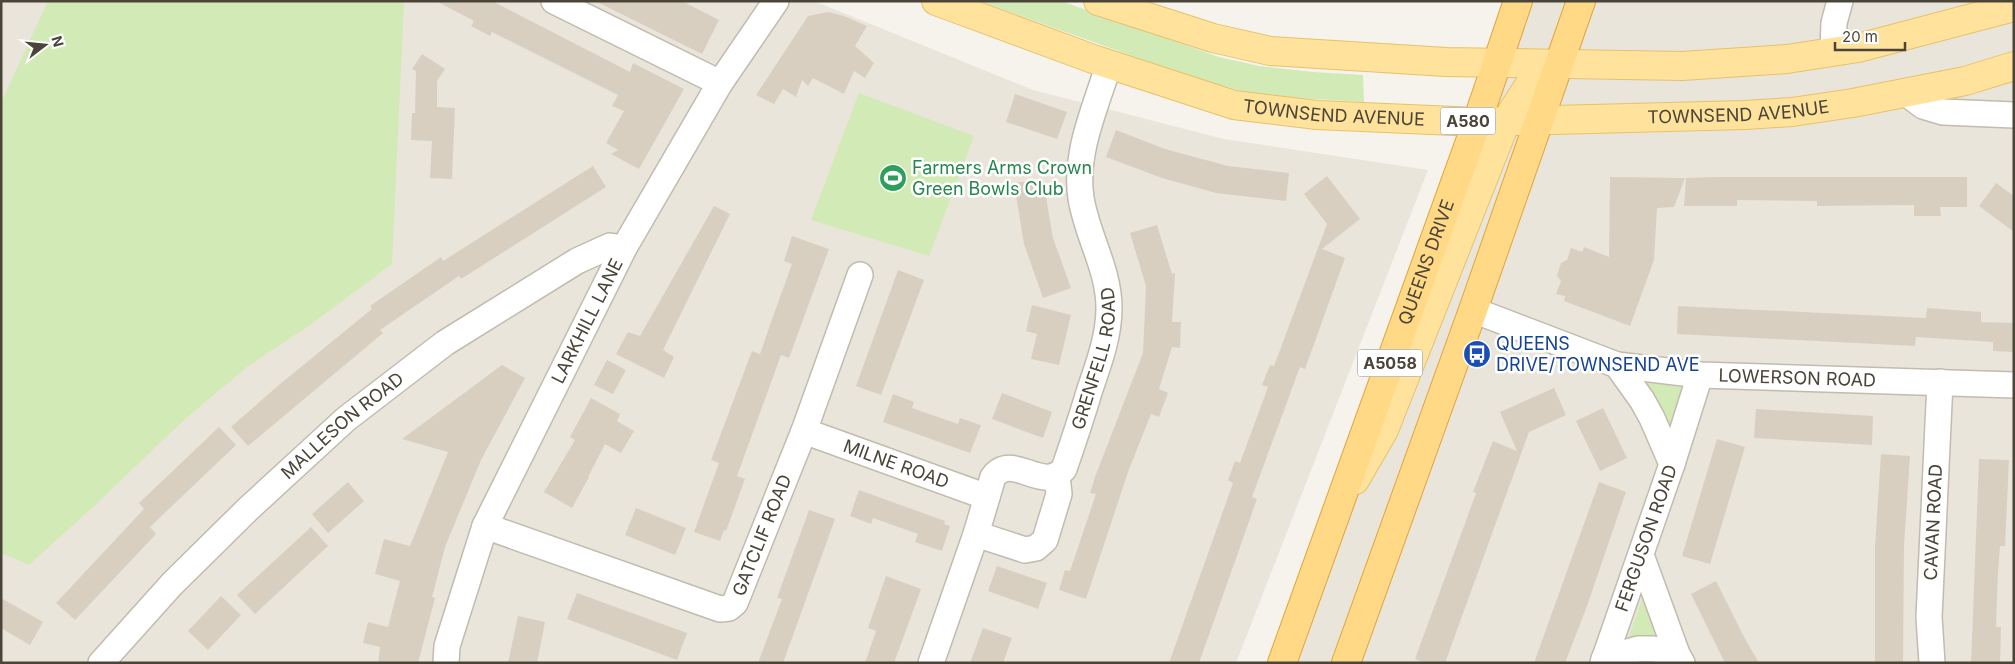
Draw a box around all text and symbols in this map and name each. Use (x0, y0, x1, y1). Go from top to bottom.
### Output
north arrow (20, 20, 70, 70)
scale bar (1835, 20, 1905, 52)
text: 20 m (1842, 27, 1878, 46)
text: N (48, 34, 68, 49)
street label: TOWNSEND AVENUE (1242, 95, 1425, 130)
street label: TOWNSEND AVENUE (1647, 96, 1831, 128)
road number: A580 (1440, 108, 1496, 134)
place label: Farmers Arms Crown Green Bowls Club (912, 157, 1092, 199)
sports icon: Farmers Arms Crown Green Bowls Club (878, 163, 908, 193)
street label: QUEENS DRIVE (1394, 197, 1458, 328)
street label: LARKHILL LANE (547, 255, 627, 387)
street label: GRENFELL ROAD (1067, 286, 1119, 432)
place label: QUEENS DRIVE/TOWNSEND AVE (1496, 333, 1700, 375)
bus stop icon: QUEENS DRIVE/TOWNSEND AVE (1462, 339, 1492, 369)
road number: A5058 (1358, 349, 1422, 376)
street label: LOWERSON ROAD (1718, 365, 1876, 391)
street label: MALLESON ROAD (277, 368, 408, 483)
street label: MILNE ROAD (841, 435, 952, 492)
street label: FERGUSON ROAD (1611, 462, 1681, 614)
street label: CAVAN ROAD (1920, 464, 1946, 581)
street label: GATCLIF ROAD (728, 471, 795, 599)

